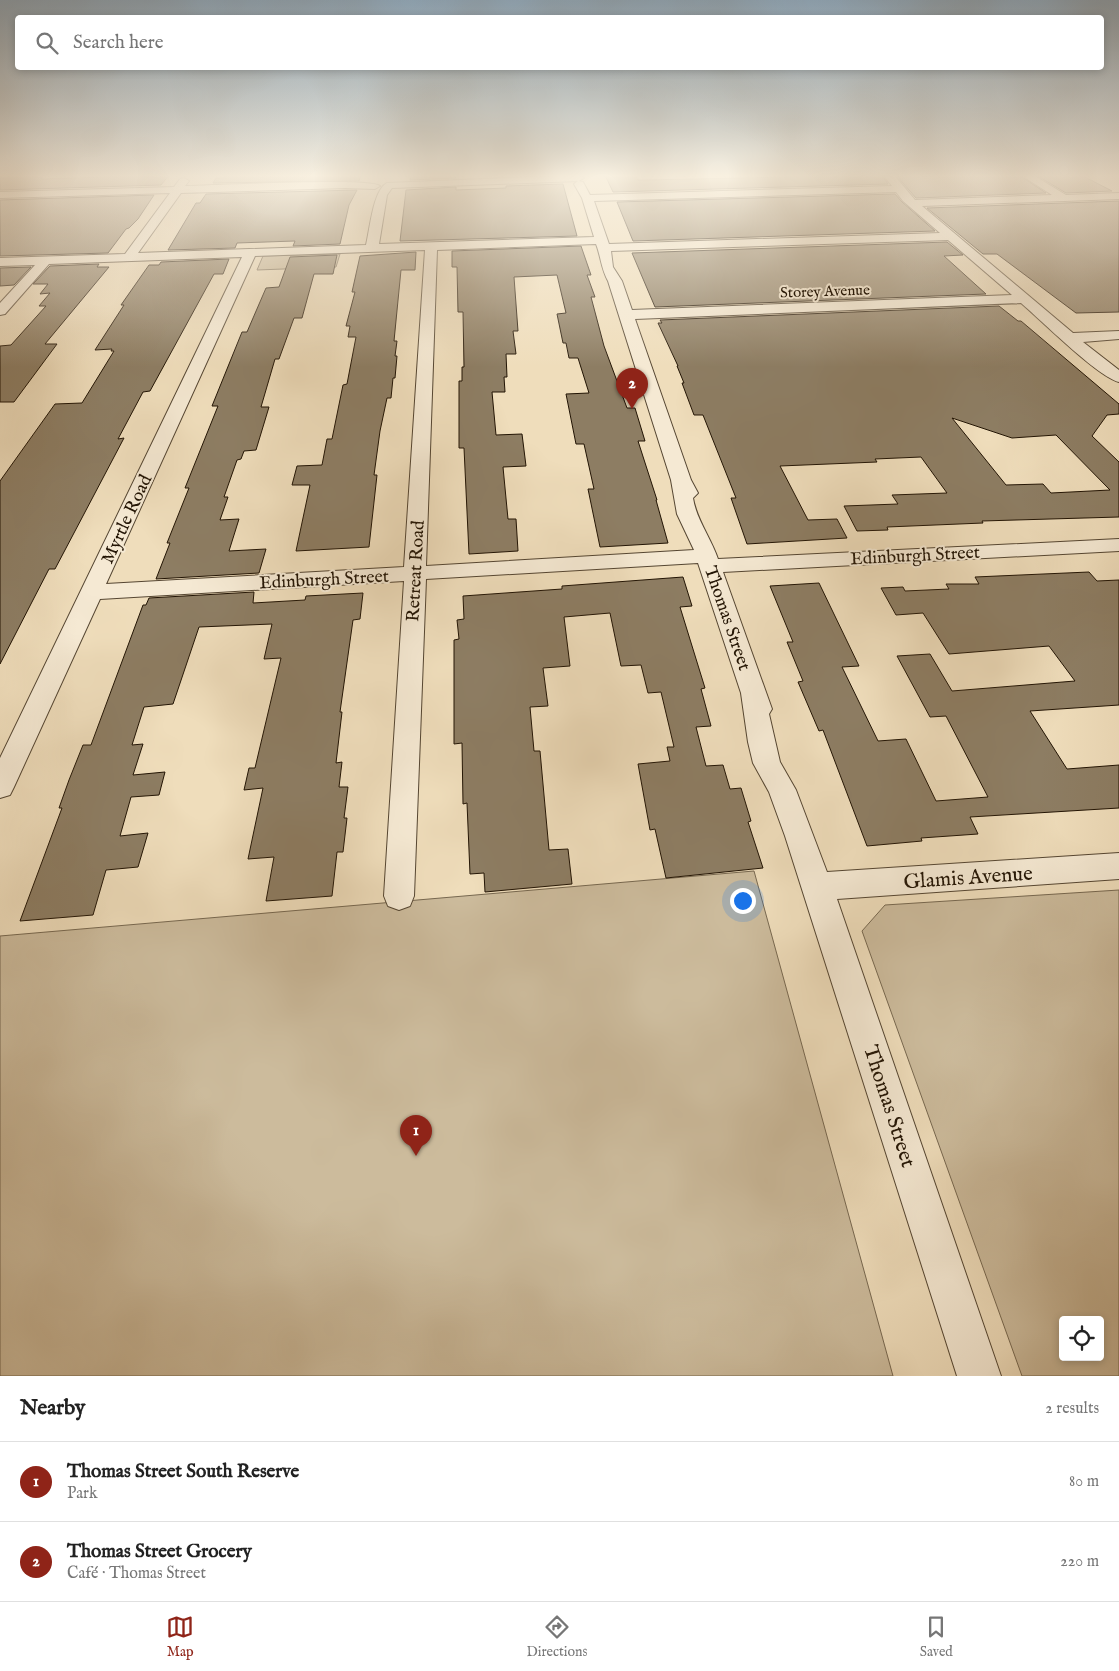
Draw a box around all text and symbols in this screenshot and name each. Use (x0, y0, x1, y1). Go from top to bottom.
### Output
search box (15, 15, 1104, 70)
icon: search (33, 29, 61, 57)
text: Search here (73, 31, 164, 55)
street label: Storey Avenue (780, 280, 870, 303)
pin: 2 (616, 368, 648, 409)
street label: Myrtle Road (97, 471, 158, 568)
street label: Retreat Road (402, 519, 431, 622)
street label: Edinburgh Street (850, 542, 981, 571)
street label: Thomas Street (698, 563, 755, 674)
street label: Edinburgh Street (259, 566, 390, 595)
street label: Glamis Avenue (903, 860, 1034, 896)
your location (730, 888, 756, 914)
street label: Thomas Street (856, 1042, 921, 1171)
pin: 1 (400, 1115, 432, 1156)
map controls (1059, 1316, 1104, 1361)
button: locate (1059, 1316, 1104, 1361)
text: Nearby (20, 1395, 85, 1422)
text: 2 results (1045, 1399, 1099, 1419)
text: Thomas Street South Reserve (67, 1460, 299, 1484)
text: 1 (33, 1472, 39, 1492)
text: 80 m (1069, 1472, 1099, 1492)
text: Park (67, 1484, 97, 1504)
text: Thomas Street Grocery (67, 1540, 252, 1564)
text: 2 (32, 1552, 40, 1572)
text: 220 m (1060, 1552, 1099, 1572)
text: Café · Thomas Street (67, 1564, 206, 1584)
tab: Map (166, 1613, 194, 1661)
tab: Directions (526, 1613, 587, 1661)
tab: Saved (920, 1613, 953, 1661)

